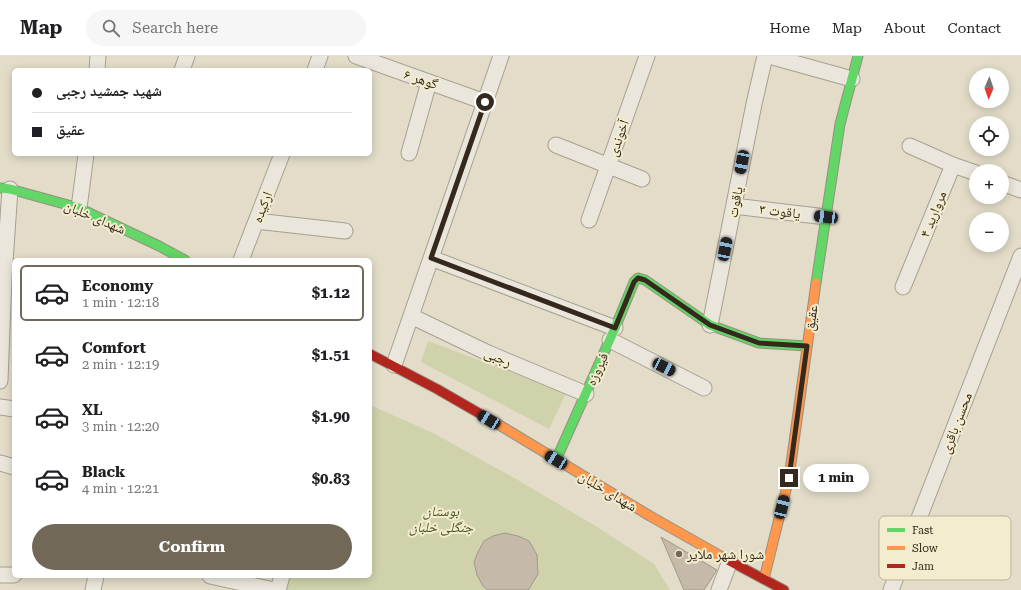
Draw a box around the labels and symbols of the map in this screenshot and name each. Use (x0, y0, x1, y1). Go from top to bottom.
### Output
street label: گوهر ۶ (402, 66, 440, 93)
north arrow (969, 68, 1009, 108)
route start (476, 93, 494, 111)
street label: آخوندی (604, 117, 633, 159)
car (734, 149, 750, 175)
street label: یاقوت (724, 185, 747, 219)
street label: مروارید ۴ (916, 188, 950, 240)
street label: ارکیده (249, 189, 276, 225)
street label: شهدای خلبان (62, 197, 128, 238)
street label: یاقوت ۳ (758, 201, 802, 222)
car (813, 210, 839, 224)
car (717, 236, 733, 262)
street label: عقیق (801, 304, 823, 333)
street label: رجبی (482, 344, 514, 371)
street label: فیروزه (583, 350, 612, 388)
car (651, 356, 677, 378)
street label: محسن باقری (937, 390, 976, 456)
car (476, 409, 502, 431)
car (543, 449, 569, 471)
callout: 1 min (803, 464, 869, 492)
street label: شهدای خلبان (576, 467, 640, 515)
route end (780, 469, 798, 487)
car (773, 494, 791, 520)
park label: بوستان جنگلی خلبان (409, 503, 474, 536)
legend (879, 516, 1011, 580)
text: Fast (912, 524, 933, 537)
text: Slow (912, 542, 939, 555)
place label: شورا شهر ملایر (686, 546, 764, 563)
marker: شورا شهر ملایر (674, 549, 684, 559)
text: Jam (912, 560, 934, 573)

